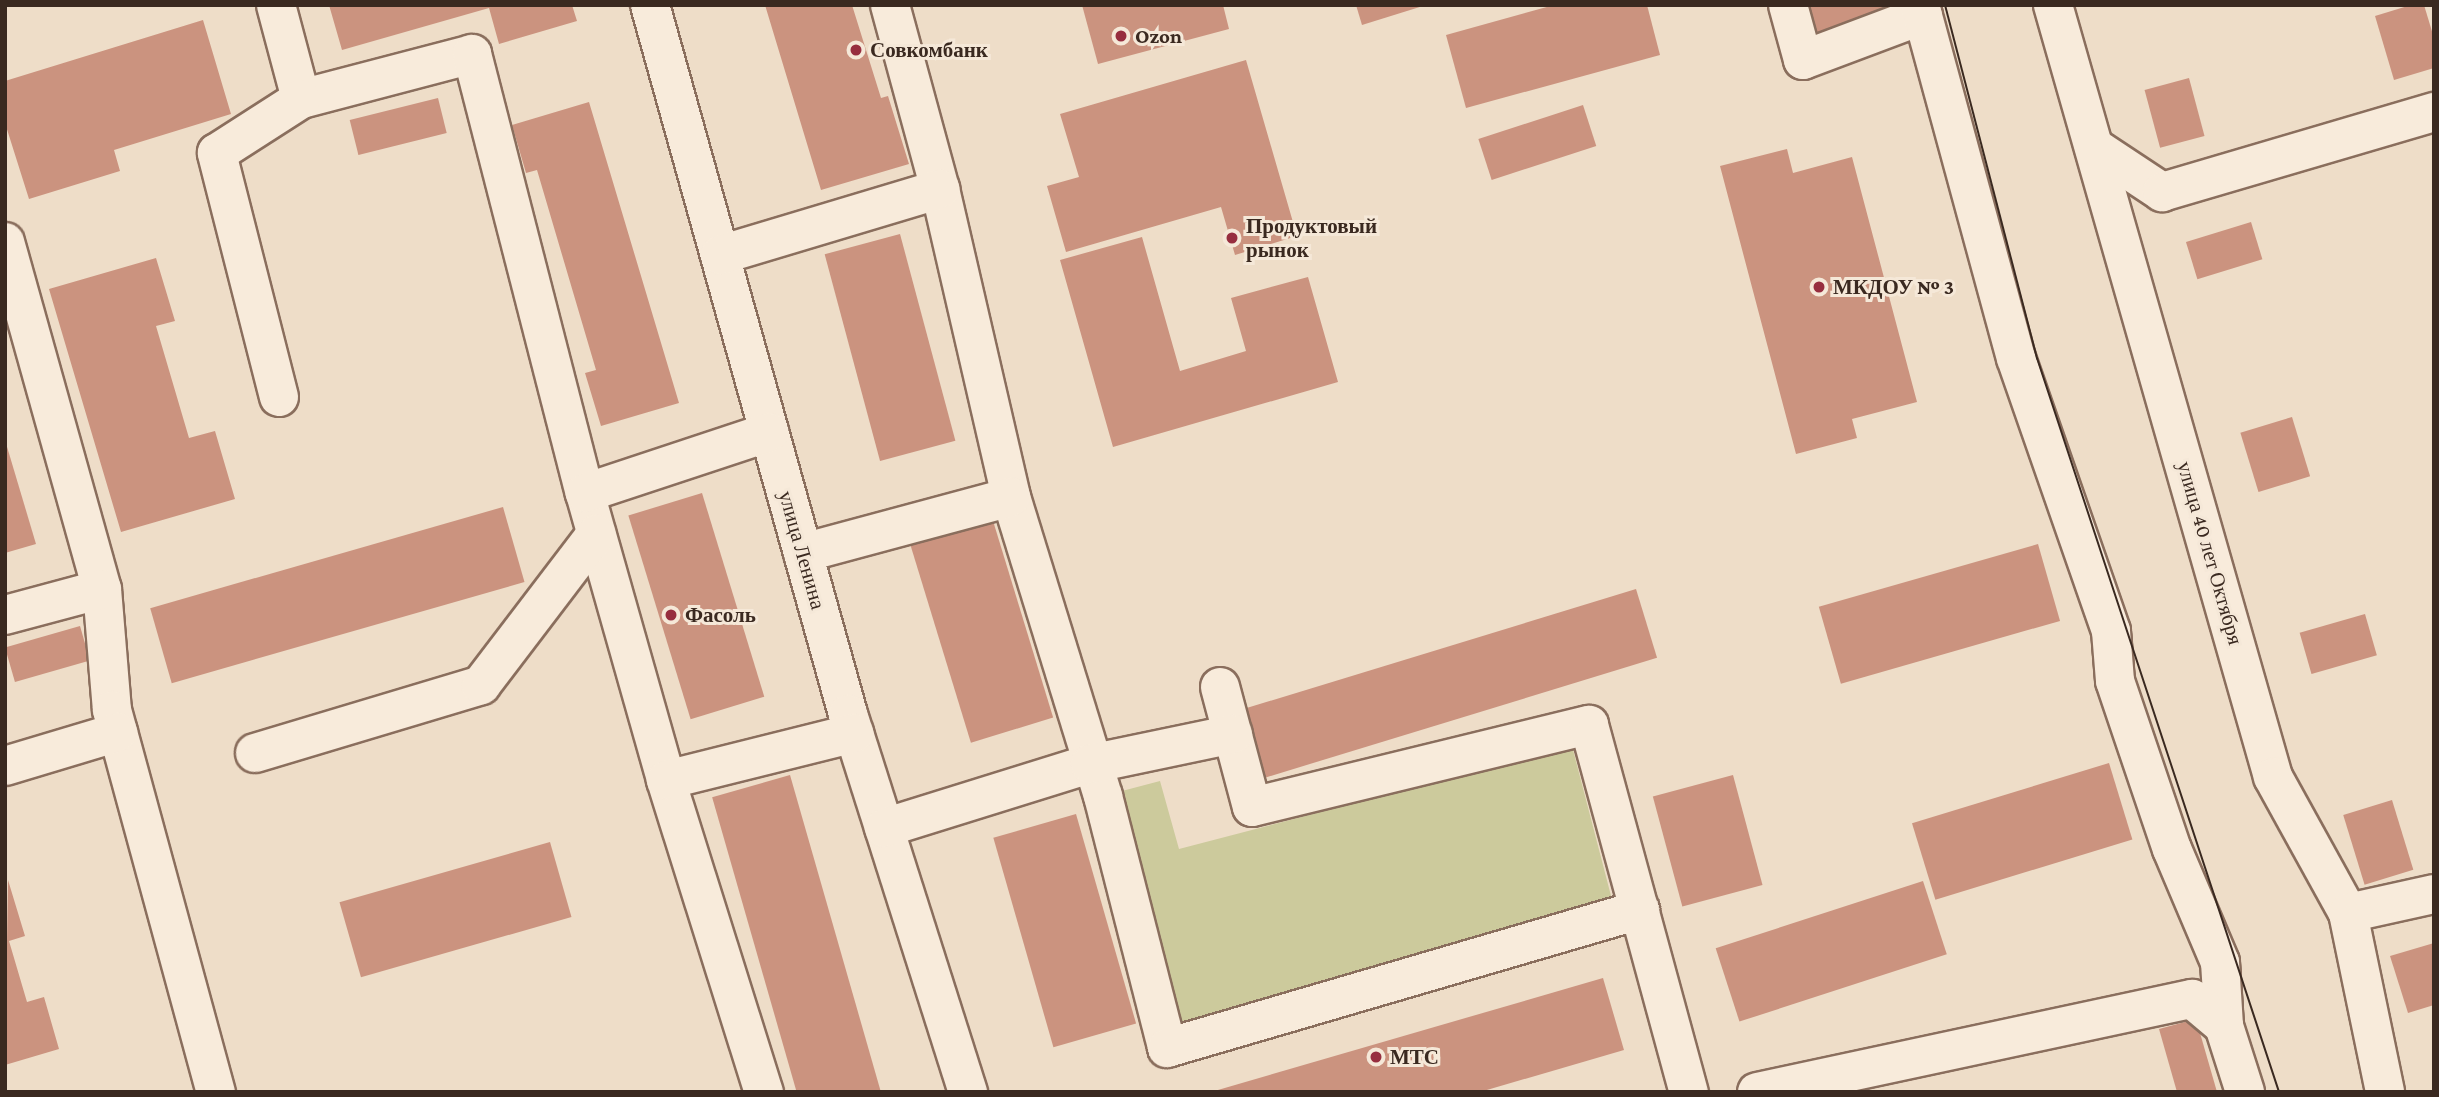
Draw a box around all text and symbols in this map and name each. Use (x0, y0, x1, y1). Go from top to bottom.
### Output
place label: Ozon (1135, 23, 1182, 49)
marker: Ozon (1113, 28, 1129, 44)
place label: Совкомбанк (870, 37, 988, 63)
marker: Совкомбанк (848, 42, 864, 58)
place label: Продуктовый рынок (1246, 213, 1377, 263)
marker: Продуктовый рынок (1224, 230, 1240, 246)
place label: МКДОУ № 3 (1833, 274, 1954, 300)
marker: МКДОУ № 3 (1811, 279, 1827, 295)
street label: улица 40 лет Октября (2172, 458, 2248, 648)
street label: улица Ленина (773, 488, 831, 612)
place label: Фасоль (685, 602, 756, 628)
marker: Фасоль (663, 607, 679, 623)
place label: МТС (1390, 1044, 1439, 1070)
marker: МТС (1368, 1049, 1384, 1065)

